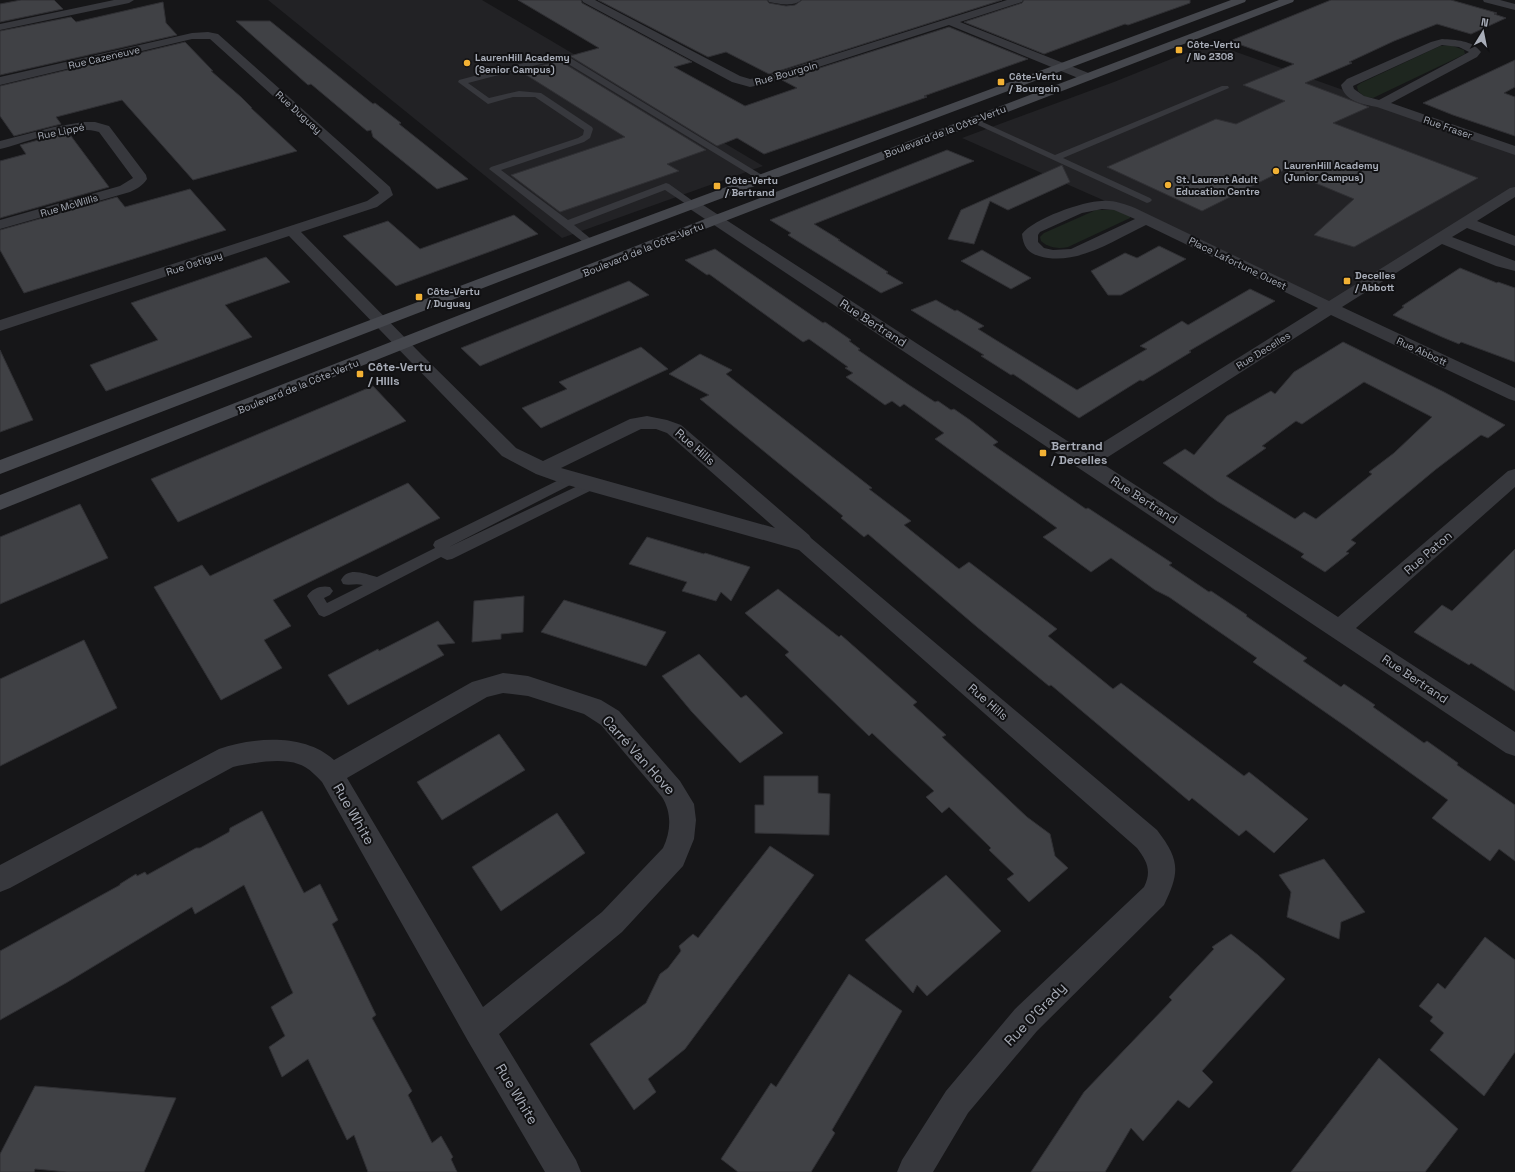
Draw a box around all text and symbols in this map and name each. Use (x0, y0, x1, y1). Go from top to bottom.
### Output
north arrow (1463, 12, 1503, 52)
text: N (1480, 15, 1490, 30)
place label: Côte-Vertu / No 2308 (1186, 38, 1240, 63)
street label: Rue Cazeneuve (67, 43, 141, 72)
marker: Côte-Vertu / No 2308 (1174, 45, 1184, 55)
place label: LaurenHill Academy (Senior Campus) (475, 51, 570, 76)
marker: LaurenHill Academy (Senior Campus) (462, 58, 472, 68)
street label: Rue Bourgoin (753, 58, 819, 89)
place label: Côte-Vertu / Bourgoin (1008, 70, 1062, 95)
marker: Côte-Vertu / Bourgoin (996, 77, 1006, 87)
street label: Rue Duguay (273, 88, 325, 137)
street label: Boulevard de la Côte-Vertu (882, 102, 1008, 161)
street label: Rue Fraser (1422, 113, 1474, 142)
street label: Rue Lippé (36, 120, 86, 143)
place label: LaurenHill Academy (Junior Campus) (1284, 159, 1379, 184)
marker: LaurenHill Academy (Junior Campus) (1271, 166, 1281, 176)
place label: St. Laurent Adult Education Centre (1176, 173, 1260, 198)
place label: Côte-Vertu / Bertrand (724, 174, 778, 199)
marker: St. Laurent Adult Education Centre (1163, 180, 1173, 190)
marker: Côte-Vertu / Bertrand (712, 181, 722, 191)
street label: Rue McWillis (39, 191, 99, 220)
street label: Boulevard de la Côte-Vertu (581, 219, 706, 280)
street label: Place Lafortune Ouest (1187, 234, 1289, 293)
street label: Rue Ostiguy (164, 248, 224, 279)
place label: Decelles / Abbott (1354, 269, 1395, 294)
marker: Decelles / Abbott (1342, 276, 1352, 286)
place label: Côte-Vertu / Duguay (426, 285, 480, 310)
marker: Côte-Vertu / Duguay (414, 292, 424, 302)
street label: Rue Bertrand (837, 295, 909, 351)
street label: Rue Decelles (1234, 329, 1293, 372)
street label: Rue Abbott (1395, 334, 1449, 369)
street label: Boulevard de la Côte-Vertu (236, 356, 361, 417)
place label: Côte-Vertu / Hills (367, 359, 431, 389)
marker: Côte-Vertu / Hills (355, 369, 365, 379)
street label: Rue Hills (672, 425, 718, 469)
place label: Bertrand / Decelles (1050, 438, 1107, 468)
marker: Bertrand / Decelles (1038, 448, 1048, 458)
street label: Rue Bertrand (1108, 472, 1180, 528)
street label: Rue Paton (1401, 528, 1455, 578)
street label: Rue Bertrand (1379, 651, 1451, 707)
street label: Rue Hills (965, 680, 1011, 724)
street label: Carré Van Hove (599, 712, 679, 798)
street label: Rue White (329, 780, 379, 848)
street label: Rue O'Grady (1000, 978, 1070, 1050)
street label: Rue White (492, 1060, 542, 1128)

